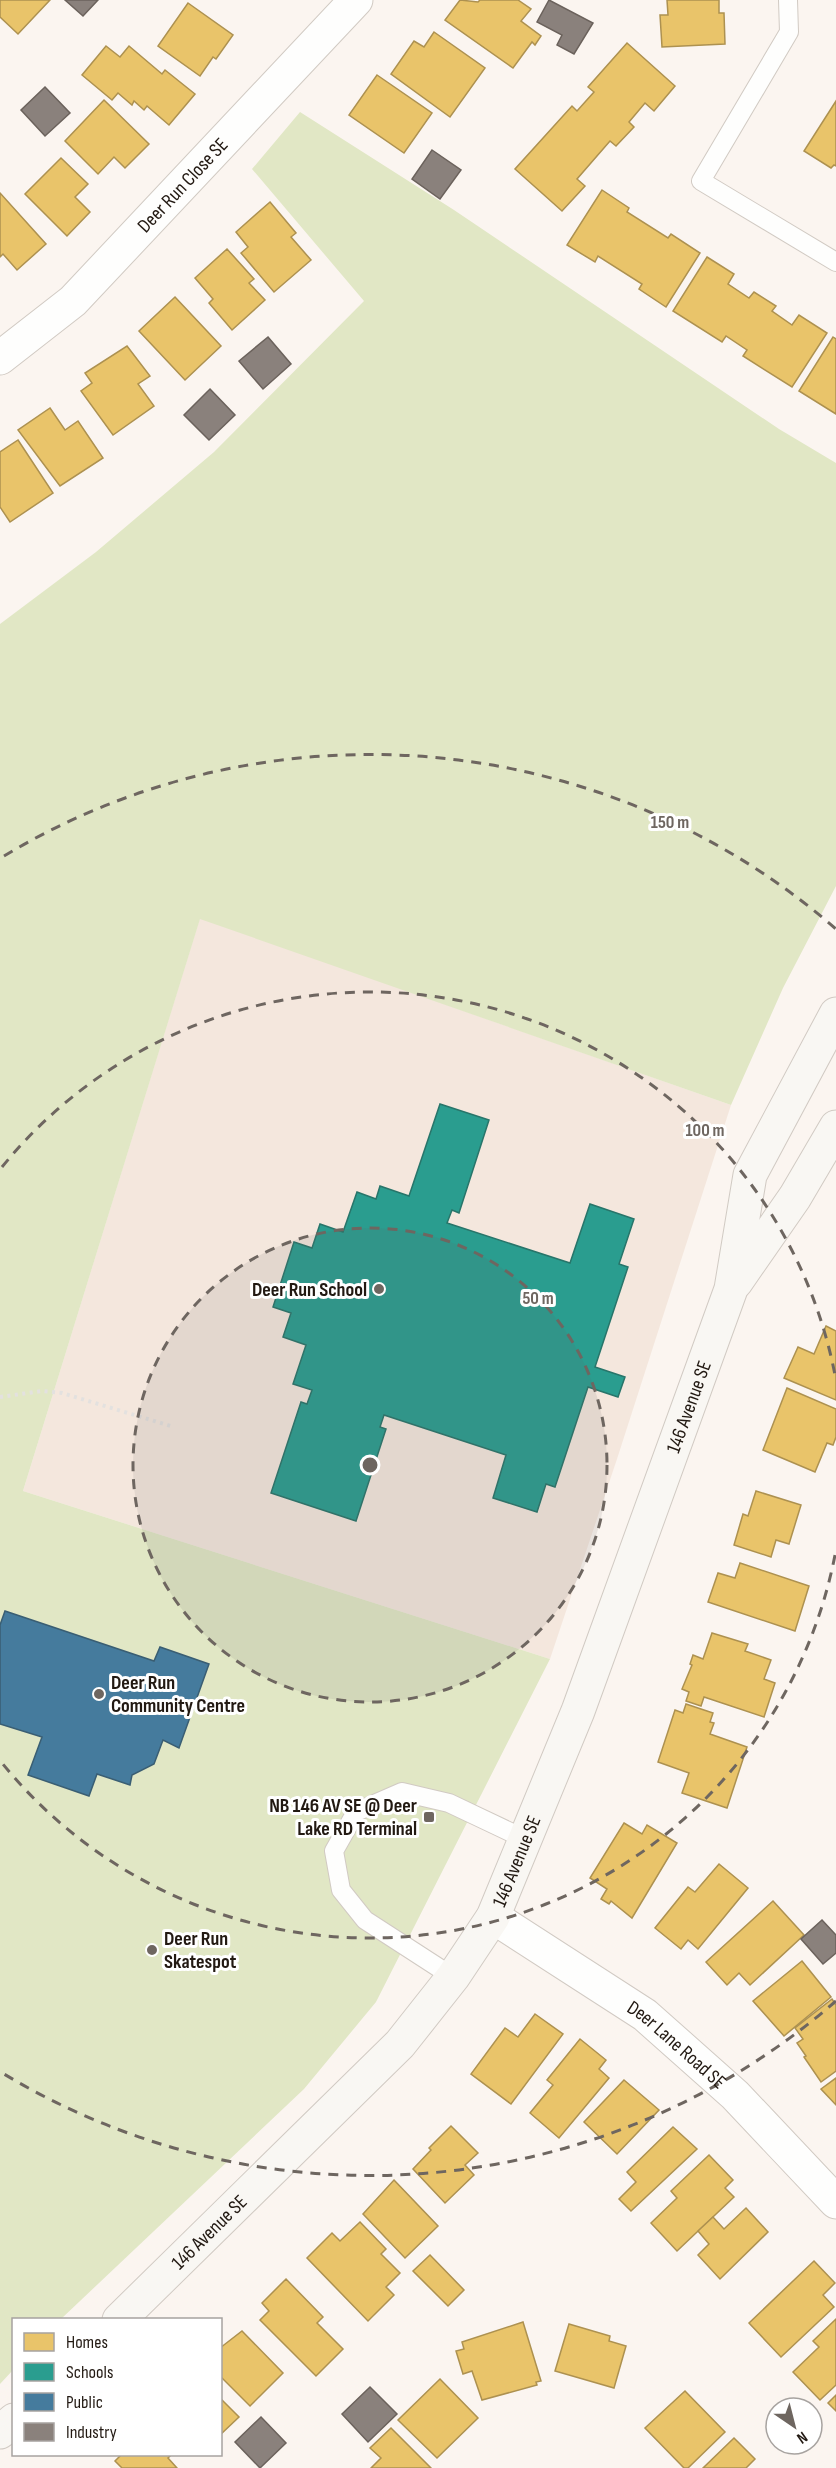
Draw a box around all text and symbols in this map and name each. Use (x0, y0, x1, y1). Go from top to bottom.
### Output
street label: Deer Run Close SE (133, 133, 233, 238)
text: 150 m (651, 812, 689, 833)
text: 100 m (686, 1120, 725, 1141)
place label: Deer Run School (252, 1278, 367, 1302)
marker: Deer Run School (372, 1282, 386, 1296)
text: 50 m (522, 1288, 554, 1309)
street label: 146 Avenue SE (662, 1358, 717, 1456)
centre of rings (360, 1455, 380, 1475)
place label: Deer Run Community Centre (111, 1671, 245, 1718)
marker: Deer Run Community Centre (92, 1687, 106, 1701)
place label: NB 146 AV SE @ Deer Lake RD Terminal (269, 1794, 417, 1841)
marker: NB 146 AV SE @ Deer Lake RD Terminal (422, 1810, 436, 1824)
street label: 146 Avenue SE (488, 1812, 546, 1910)
place label: Deer Run Skatespot (164, 1927, 237, 1974)
marker: Deer Run Skatespot (145, 1943, 159, 1957)
street label: Deer Lane Road SE (622, 1996, 731, 2094)
street label: 146 Avenue SE (167, 2190, 252, 2275)
legend (12, 2318, 222, 2456)
text: Homes (66, 2332, 108, 2353)
text: Schools (66, 2362, 113, 2383)
text: Public (66, 2392, 103, 2413)
north arrow (764, 2396, 824, 2456)
text: Industry (66, 2422, 117, 2443)
text: N (793, 2427, 811, 2447)

